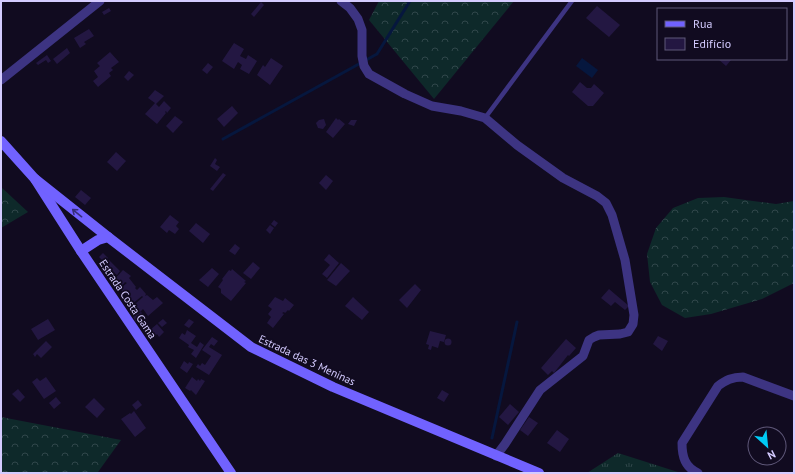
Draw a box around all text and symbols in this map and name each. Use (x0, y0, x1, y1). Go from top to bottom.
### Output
legend (657, 8, 787, 60)
text: Rua (693, 16, 712, 31)
text: Edifício (693, 36, 731, 51)
one-way arrow (72, 208, 83, 217)
street label: Estrada Costa Gama (96, 257, 160, 341)
street label: Estrada das 3 Meninas (256, 331, 358, 389)
north arrow (747, 426, 787, 466)
text: N (765, 447, 778, 463)

